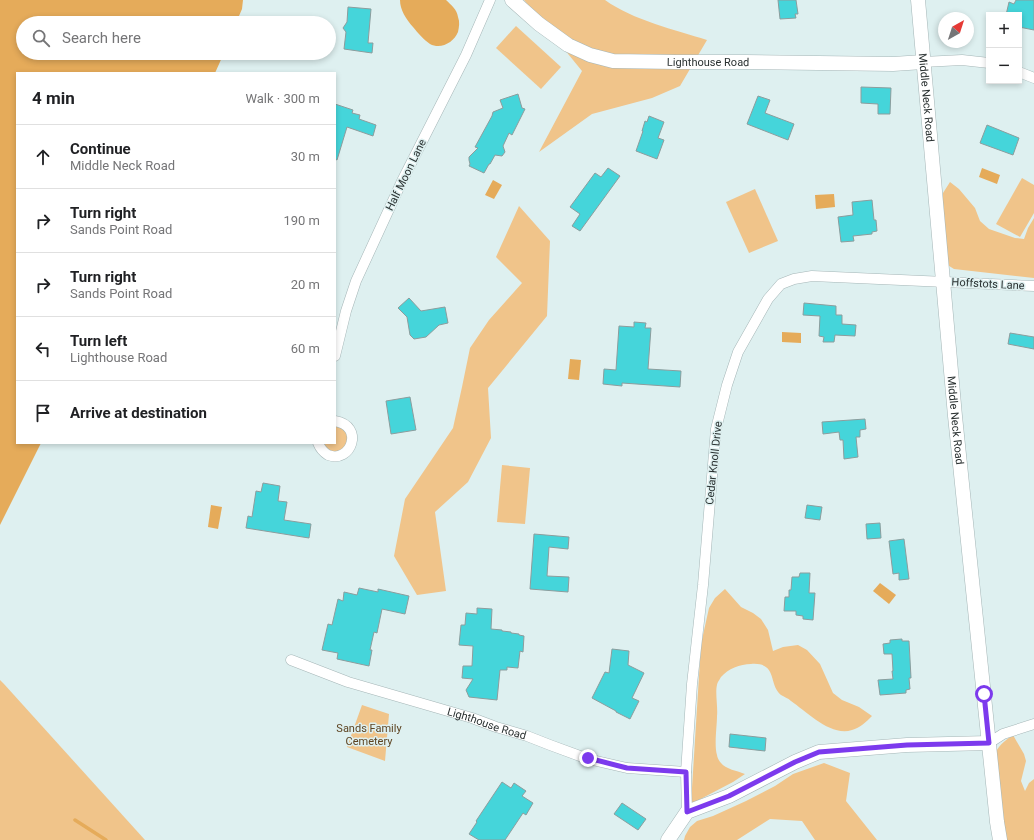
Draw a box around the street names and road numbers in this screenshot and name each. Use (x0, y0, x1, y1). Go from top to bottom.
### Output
street label: Middle Neck Road (916, 53, 937, 143)
street label: Lighthouse Road (667, 55, 749, 69)
street label: Half Moon Lane (383, 137, 429, 213)
street label: Hoffstots Lane (951, 276, 1025, 292)
street label: Middle Neck Road (945, 375, 966, 465)
street label: Cedar Knoll Drive (703, 421, 725, 505)
street label: Lighthouse Road (446, 705, 528, 742)

